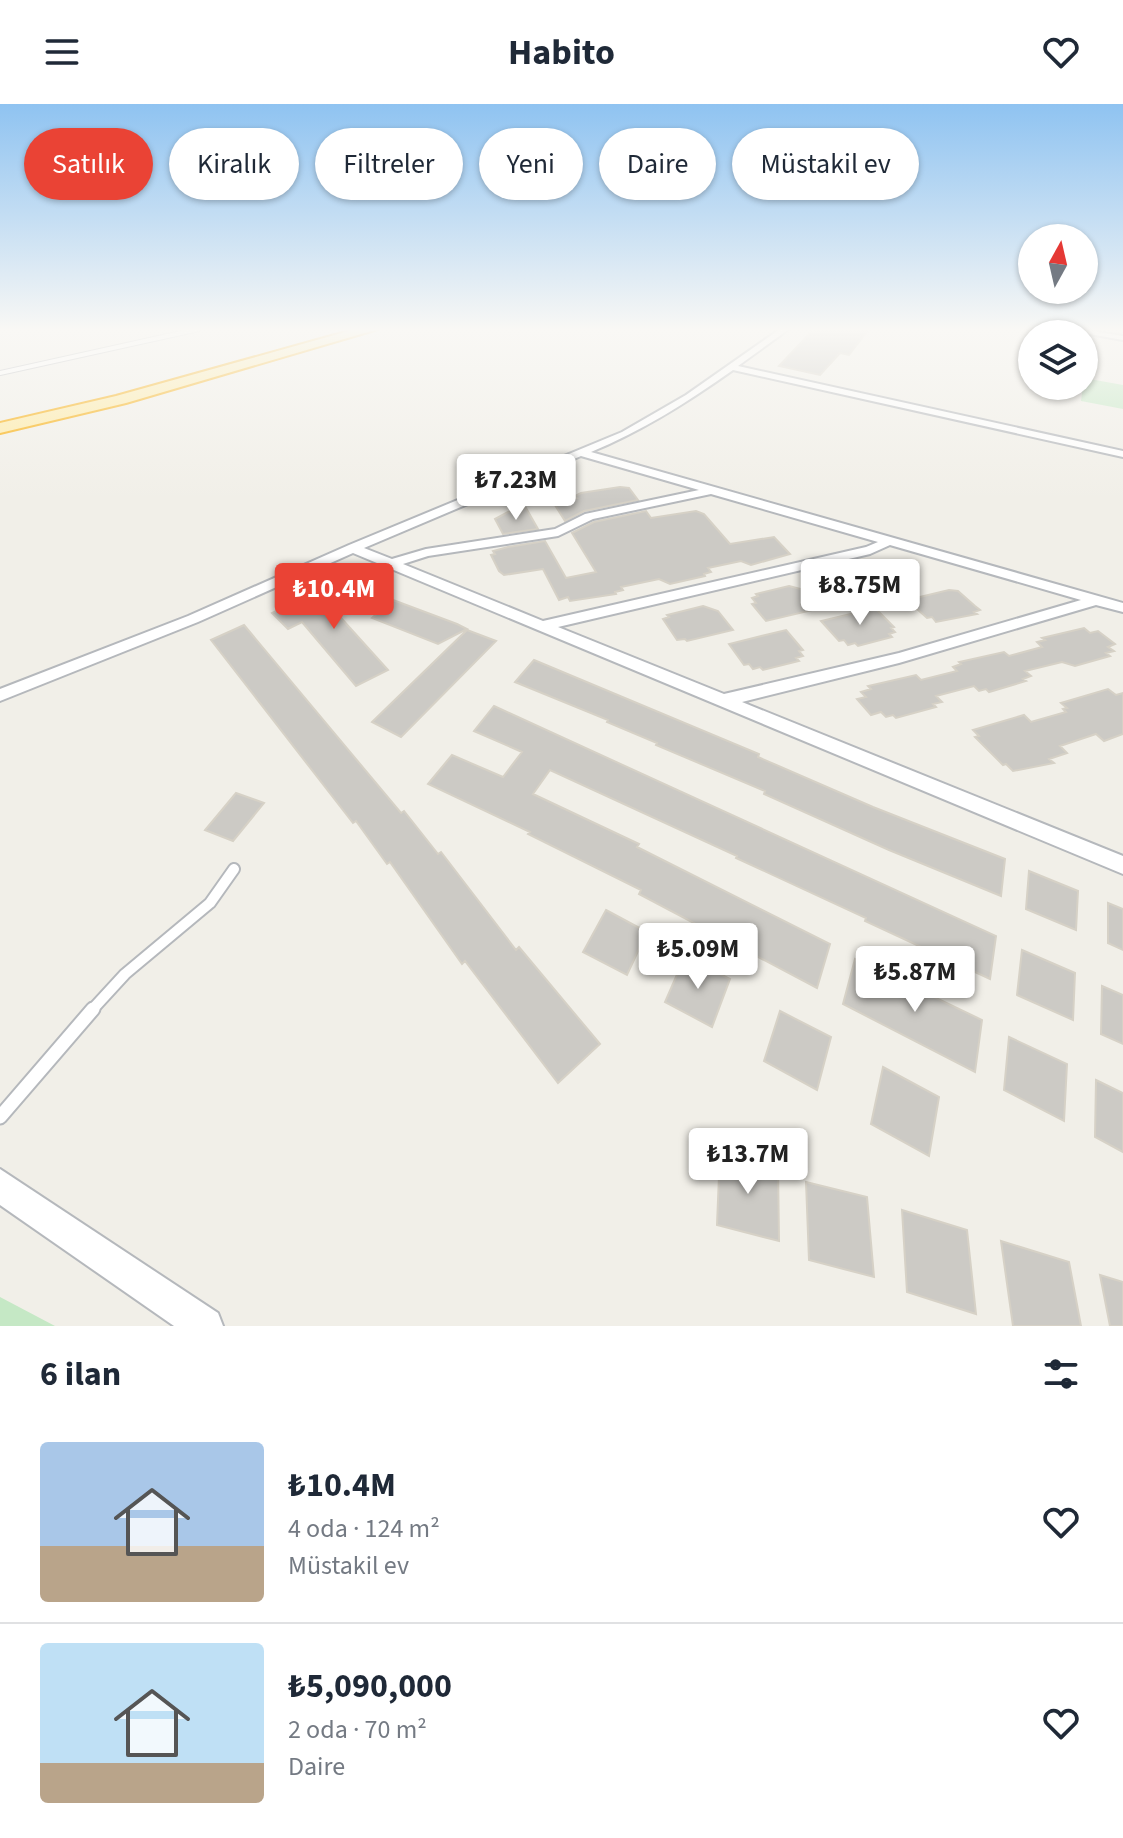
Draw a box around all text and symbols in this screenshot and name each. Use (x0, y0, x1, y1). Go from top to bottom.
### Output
text: Habito (508, 27, 615, 78)
icon: menu (40, 30, 84, 74)
icon: heart (1039, 30, 1083, 74)
chip: Satılık (24, 128, 153, 200)
chip: Kiralık (169, 128, 299, 200)
chip: Filtreler (315, 128, 463, 200)
chip: Yeni (479, 128, 583, 200)
chip: Daire (599, 128, 716, 200)
chip: Müstakil ev (732, 128, 919, 200)
north arrow (1018, 224, 1098, 304)
map controls (1018, 224, 1098, 400)
button: layers (1018, 320, 1098, 400)
pin: ₺7.23M (451, 454, 581, 522)
text: ₺7.23M (475, 461, 557, 498)
pin: ₺8.75M (795, 559, 925, 627)
pin: ₺10.4M (269, 563, 399, 631)
text: ₺8.75M (819, 566, 901, 603)
text: ₺10.4M (293, 570, 375, 607)
pin: ₺5.09M (633, 923, 763, 991)
text: ₺5.09M (657, 930, 739, 967)
pin: ₺5.87M (850, 946, 980, 1014)
text: ₺5.87M (874, 953, 956, 990)
pin: ₺13.7M (683, 1128, 813, 1196)
text: ₺13.7M (707, 1135, 789, 1172)
text: 6 ilan (40, 1350, 121, 1399)
icon: filters (1039, 1352, 1083, 1396)
text: ₺10.4M (288, 1461, 396, 1510)
icon: home (104, 1474, 200, 1570)
icon: heart (1039, 1500, 1083, 1544)
text: 4 oda · 124 m² (288, 1510, 440, 1547)
text: Müstakil ev (288, 1547, 409, 1584)
text: ₺5,090,000 (288, 1662, 452, 1711)
icon: home (104, 1675, 200, 1771)
icon: heart (1039, 1701, 1083, 1745)
text: 2 oda · 70 m² (288, 1711, 427, 1748)
text: Daire (288, 1748, 345, 1785)

